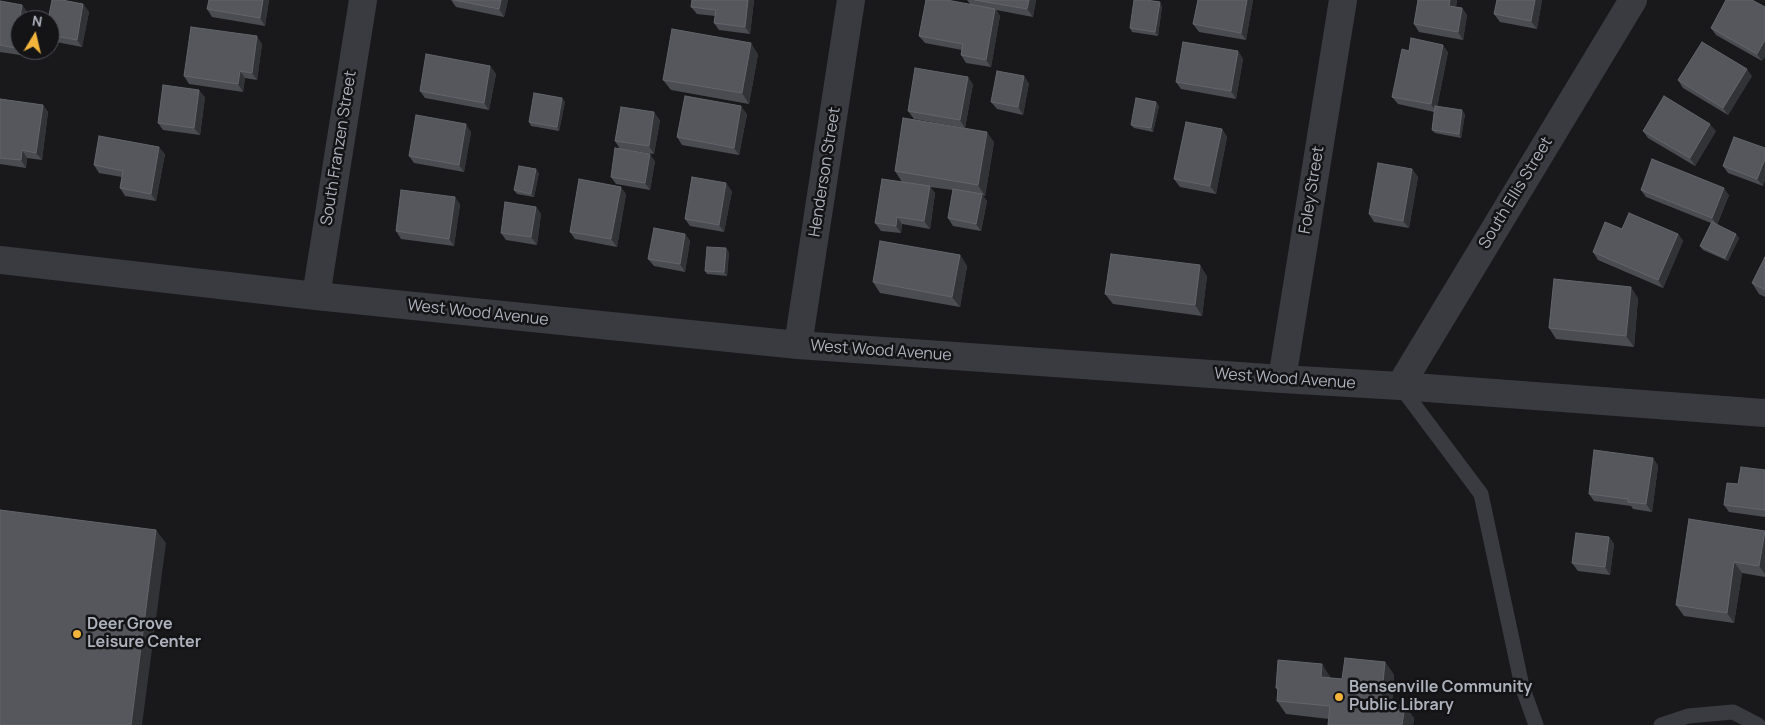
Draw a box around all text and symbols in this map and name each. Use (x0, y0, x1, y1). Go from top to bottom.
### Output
north arrow (10, 10, 60, 60)
text: N (31, 11, 44, 31)
street label: South Franzen Street (317, 69, 361, 227)
street label: Henderson Street (805, 106, 845, 238)
street label: South Ellis Street (1475, 134, 1557, 252)
street label: Foley Street (1296, 145, 1328, 235)
street label: West Wood Avenue (407, 296, 549, 330)
street label: West Wood Avenue (810, 336, 952, 366)
street label: West Wood Avenue (1214, 364, 1356, 394)
place label: Deer Grove Leisure Center (87, 615, 201, 653)
marker: Deer Grove Leisure Center (71, 628, 83, 640)
place label: Bensenville Community Public Library (1349, 678, 1532, 716)
marker: Bensenville Community Public Library (1333, 691, 1345, 703)

